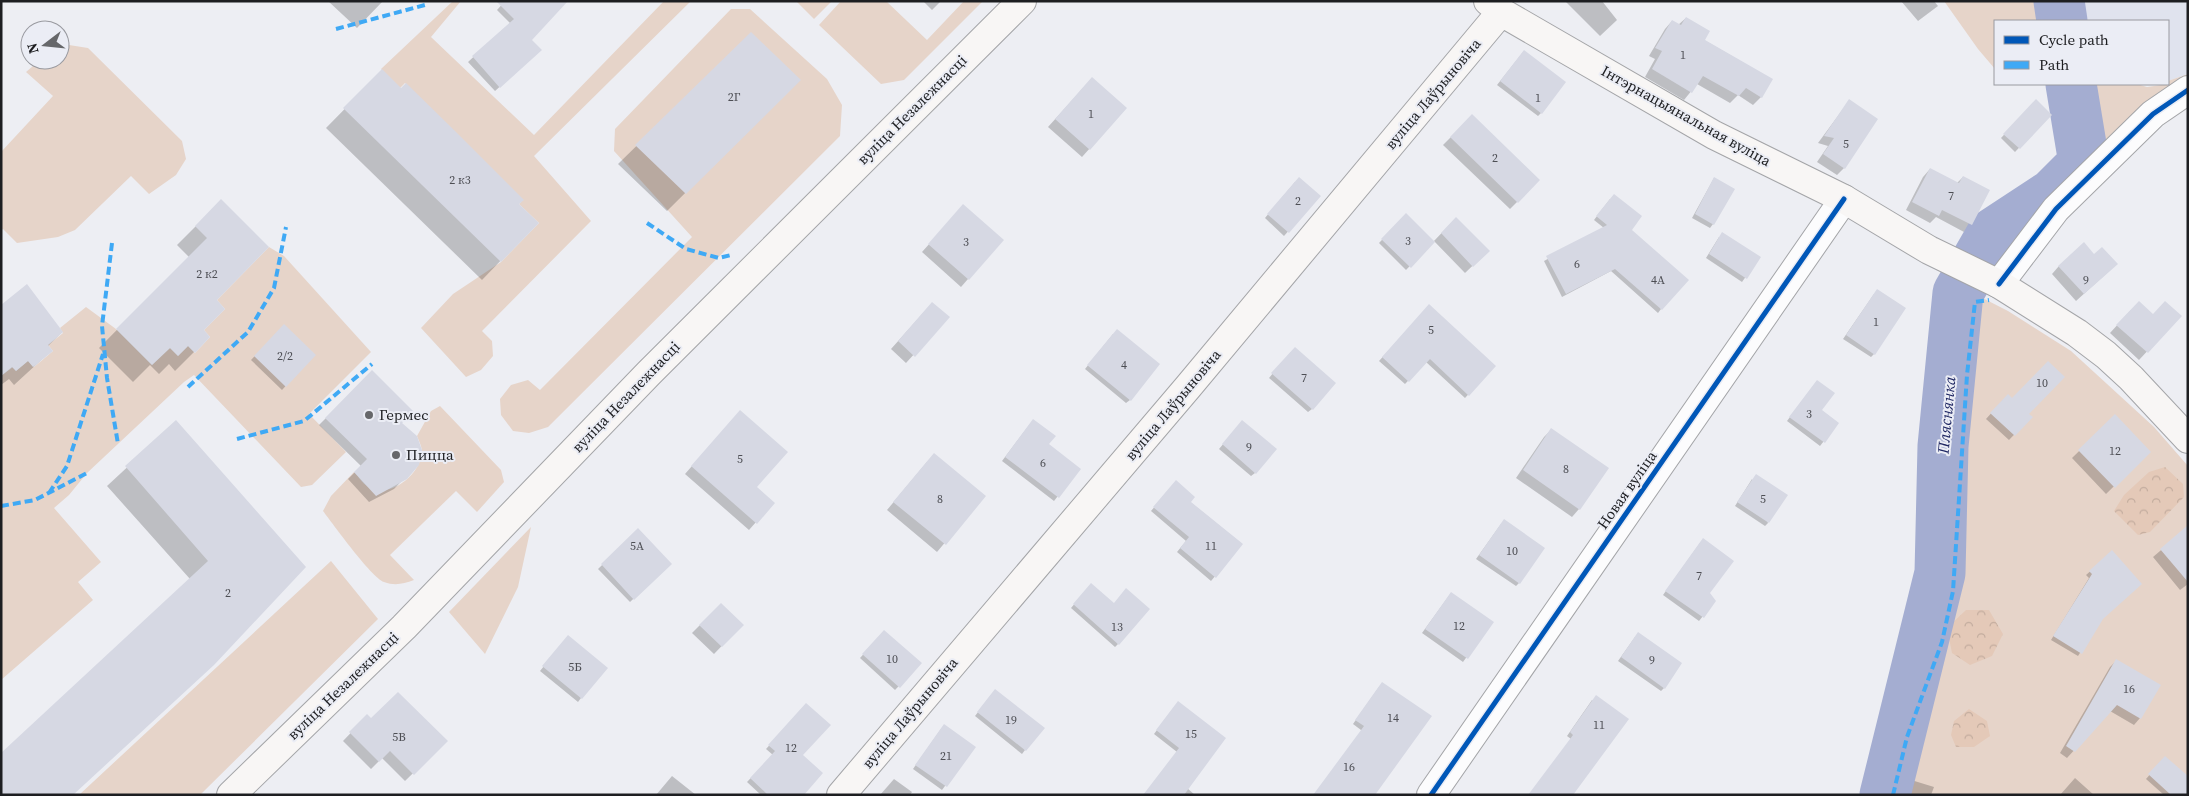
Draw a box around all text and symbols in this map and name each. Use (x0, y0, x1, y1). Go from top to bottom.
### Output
north arrow (20, 20, 70, 70)
legend (1994, 20, 2169, 85)
text: Cycle path (2039, 29, 2109, 50)
street label: вуліца Лаўрыновіча (1380, 33, 1486, 154)
text: N (21, 41, 44, 56)
house number: 1 (1680, 47, 1686, 63)
street label: вуліца Незалежнасці (852, 50, 971, 169)
text: Path (2039, 54, 2069, 75)
street label: Інтэрнацыянальная вуліца (1598, 60, 1775, 171)
house number: 2Г (728, 89, 741, 105)
house number: 1 (1535, 90, 1541, 106)
house number: 1 (1088, 106, 1094, 122)
house number: 5 (1843, 136, 1849, 152)
house number: 2 (1492, 150, 1498, 166)
house number: 2 к3 (449, 172, 471, 188)
house number: 7 (1948, 188, 1954, 204)
house number: 2 (1295, 193, 1301, 209)
house number: 3 (1405, 233, 1411, 249)
house number: 3 (963, 234, 969, 250)
house number: 6 (1574, 256, 1580, 272)
house number: 2 к2 (196, 266, 218, 282)
house number: 4А (1651, 272, 1665, 288)
house number: 9 (2083, 272, 2089, 288)
house number: 1 (1873, 314, 1879, 330)
house number: 5 (1428, 322, 1434, 338)
street label: вуліца Незалежнасці (567, 336, 684, 457)
street label: вуліца Лаўрыновіча (1120, 344, 1226, 465)
house number: 2/2 (277, 348, 293, 364)
house number: 4 (1121, 357, 1127, 373)
house number: 7 (1301, 370, 1307, 386)
water label: Пляснянка (1932, 375, 1960, 456)
house number: 10 (2036, 375, 2048, 391)
place label: Гермес (379, 404, 429, 425)
house number: 3 (1806, 406, 1812, 422)
marker: Гермес (363, 409, 375, 421)
house number: 9 (1246, 439, 1252, 455)
house number: 12 (2109, 443, 2121, 459)
place label: Пицца (406, 444, 454, 465)
street label: Новая вуліца (1592, 446, 1662, 533)
marker: Пицца (390, 449, 402, 461)
house number: 5 (737, 451, 743, 467)
house number: 6 (1040, 455, 1046, 471)
house number: 8 (1563, 461, 1569, 477)
house number: 8 (937, 491, 943, 507)
house number: 5 (1760, 491, 1766, 507)
house number: 5А (630, 538, 644, 554)
house number: 11 (1205, 538, 1217, 554)
house number: 10 (1506, 543, 1518, 559)
house number: 7 (1696, 568, 1702, 584)
house number: 2 (225, 585, 231, 601)
house number: 12 (1453, 618, 1465, 634)
house number: 13 (1111, 619, 1123, 635)
street label: вуліца Незалежнасці (282, 627, 403, 744)
house number: 10 (886, 651, 898, 667)
street label: вуліца Лаўрыновіча (857, 652, 963, 773)
house number: 9 (1649, 652, 1655, 668)
house number: 5Б (568, 659, 582, 675)
house number: 16 (2123, 681, 2135, 697)
house number: 14 (1387, 710, 1399, 726)
house number: 19 (1005, 712, 1017, 728)
house number: 11 (1593, 717, 1605, 733)
house number: 15 (1185, 726, 1197, 742)
house number: 5В (392, 729, 406, 745)
house number: 12 (785, 740, 797, 756)
house number: 21 (940, 748, 952, 764)
house number: 16 (1343, 759, 1355, 775)

